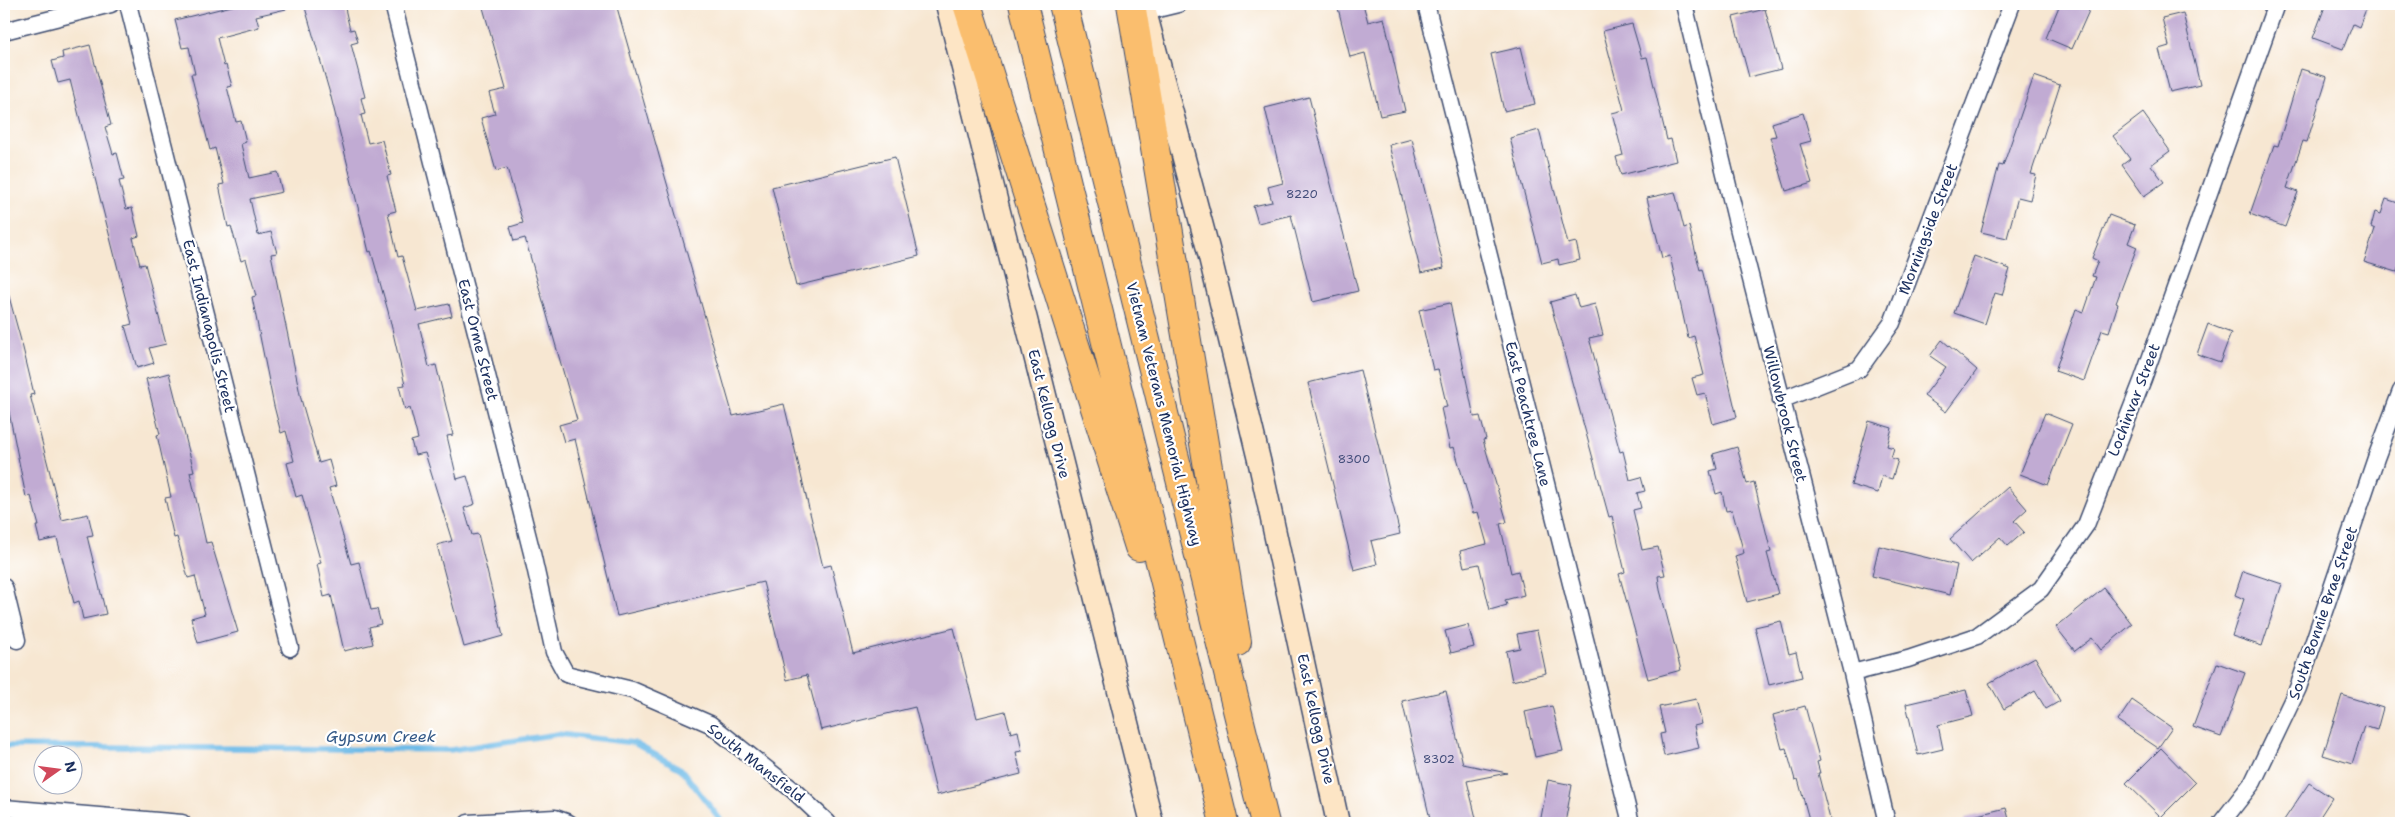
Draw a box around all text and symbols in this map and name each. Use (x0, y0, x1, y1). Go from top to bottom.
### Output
street label: Morningside Street (1894, 160, 1962, 298)
house number: 8220 (1286, 186, 1318, 202)
street label: East Indianapolis Street (178, 237, 240, 415)
street label: East Orme Street (453, 277, 503, 403)
street label: Vietnam Veterans Memorial Highway (1121, 280, 1207, 548)
street label: East Peachtree Lane (1500, 339, 1556, 489)
street label: Lochinvar Street (2103, 341, 2165, 459)
street label: Willowbrook Street (1758, 344, 1812, 484)
street label: East Kellogg Drive (1023, 347, 1075, 481)
house number: 8300 (1338, 451, 1370, 467)
street label: South Bonnie Brae Street (2284, 524, 2362, 702)
street label: East Kellogg Drive (1292, 652, 1340, 786)
street label: South Mansfield (703, 719, 809, 808)
water label: Gypsum Creek (326, 726, 436, 747)
north arrow (32, 744, 82, 794)
house number: 8302 (1423, 751, 1455, 767)
text: N (61, 759, 81, 774)

